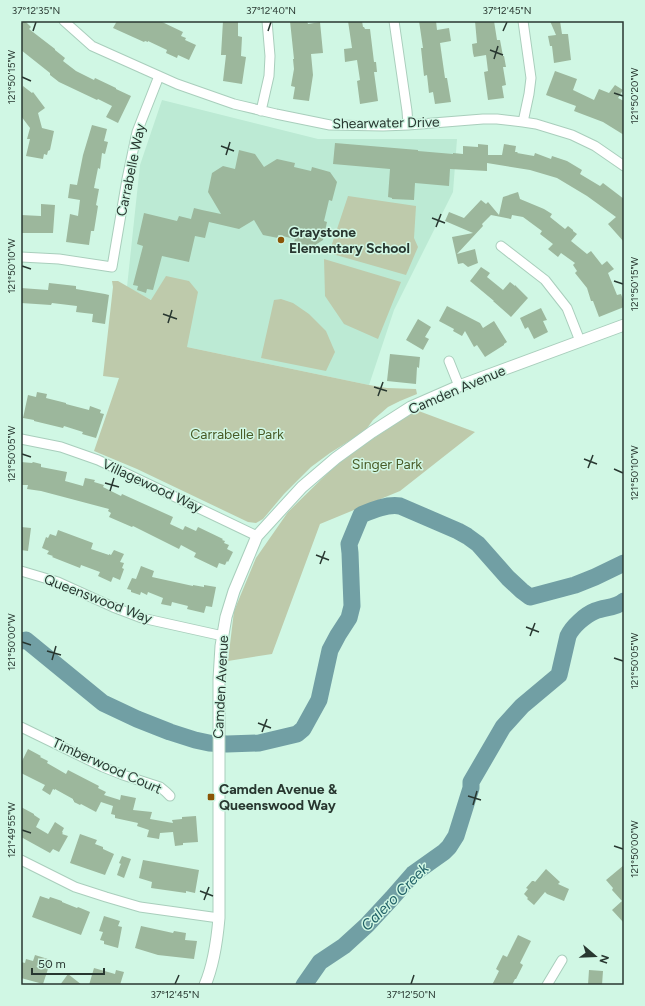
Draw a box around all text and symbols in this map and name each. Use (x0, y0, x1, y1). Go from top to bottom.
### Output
text: 37°12'35"N (12, 4, 60, 17)
text: 37°12'40"N (246, 4, 296, 17)
text: 37°12'45"N (482, 4, 532, 17)
text: 121°50'15"W (5, 49, 18, 104)
text: 121°50'20"W (628, 67, 641, 124)
street label: Shearwater Drive (332, 114, 440, 132)
street label: Carrabelle Way (113, 122, 149, 218)
place label: Graystone Elementary School (289, 224, 410, 257)
marker: Graystone Elementary School (276, 235, 286, 245)
text: 121°50'10"W (5, 238, 18, 294)
text: 121°50'15"W (628, 256, 641, 311)
street label: Camden Avenue (406, 362, 508, 418)
text: 121°50'05"W (5, 425, 18, 482)
park label: Carrabelle Park (190, 426, 284, 443)
text: 121°50'10"W (628, 445, 641, 501)
street label: Villagewood Way (100, 455, 205, 517)
park label: Singer Park (352, 456, 422, 473)
street label: Queenswood Way (42, 571, 155, 628)
text: 121°50'00"W (5, 613, 18, 671)
text: 121°50'05"W (628, 632, 641, 689)
street label: Camden Avenue (210, 634, 232, 739)
street label: Timberwood Court (50, 734, 164, 798)
place label: Camden Avenue & Queenswood Way (219, 781, 338, 814)
marker: Camden Avenue & Queenswood Way (206, 792, 216, 802)
text: 121°49'55"W (5, 802, 18, 858)
text: 121°50'00"W (628, 820, 641, 878)
water label: Calero Creek (357, 859, 433, 935)
north arrow (575, 936, 615, 976)
scale bar (32, 950, 104, 976)
text: N (596, 953, 612, 965)
text: 50 m (38, 957, 66, 971)
text: 37°12'45"N (150, 988, 200, 1001)
text: 37°12'50"N (386, 988, 436, 1001)

